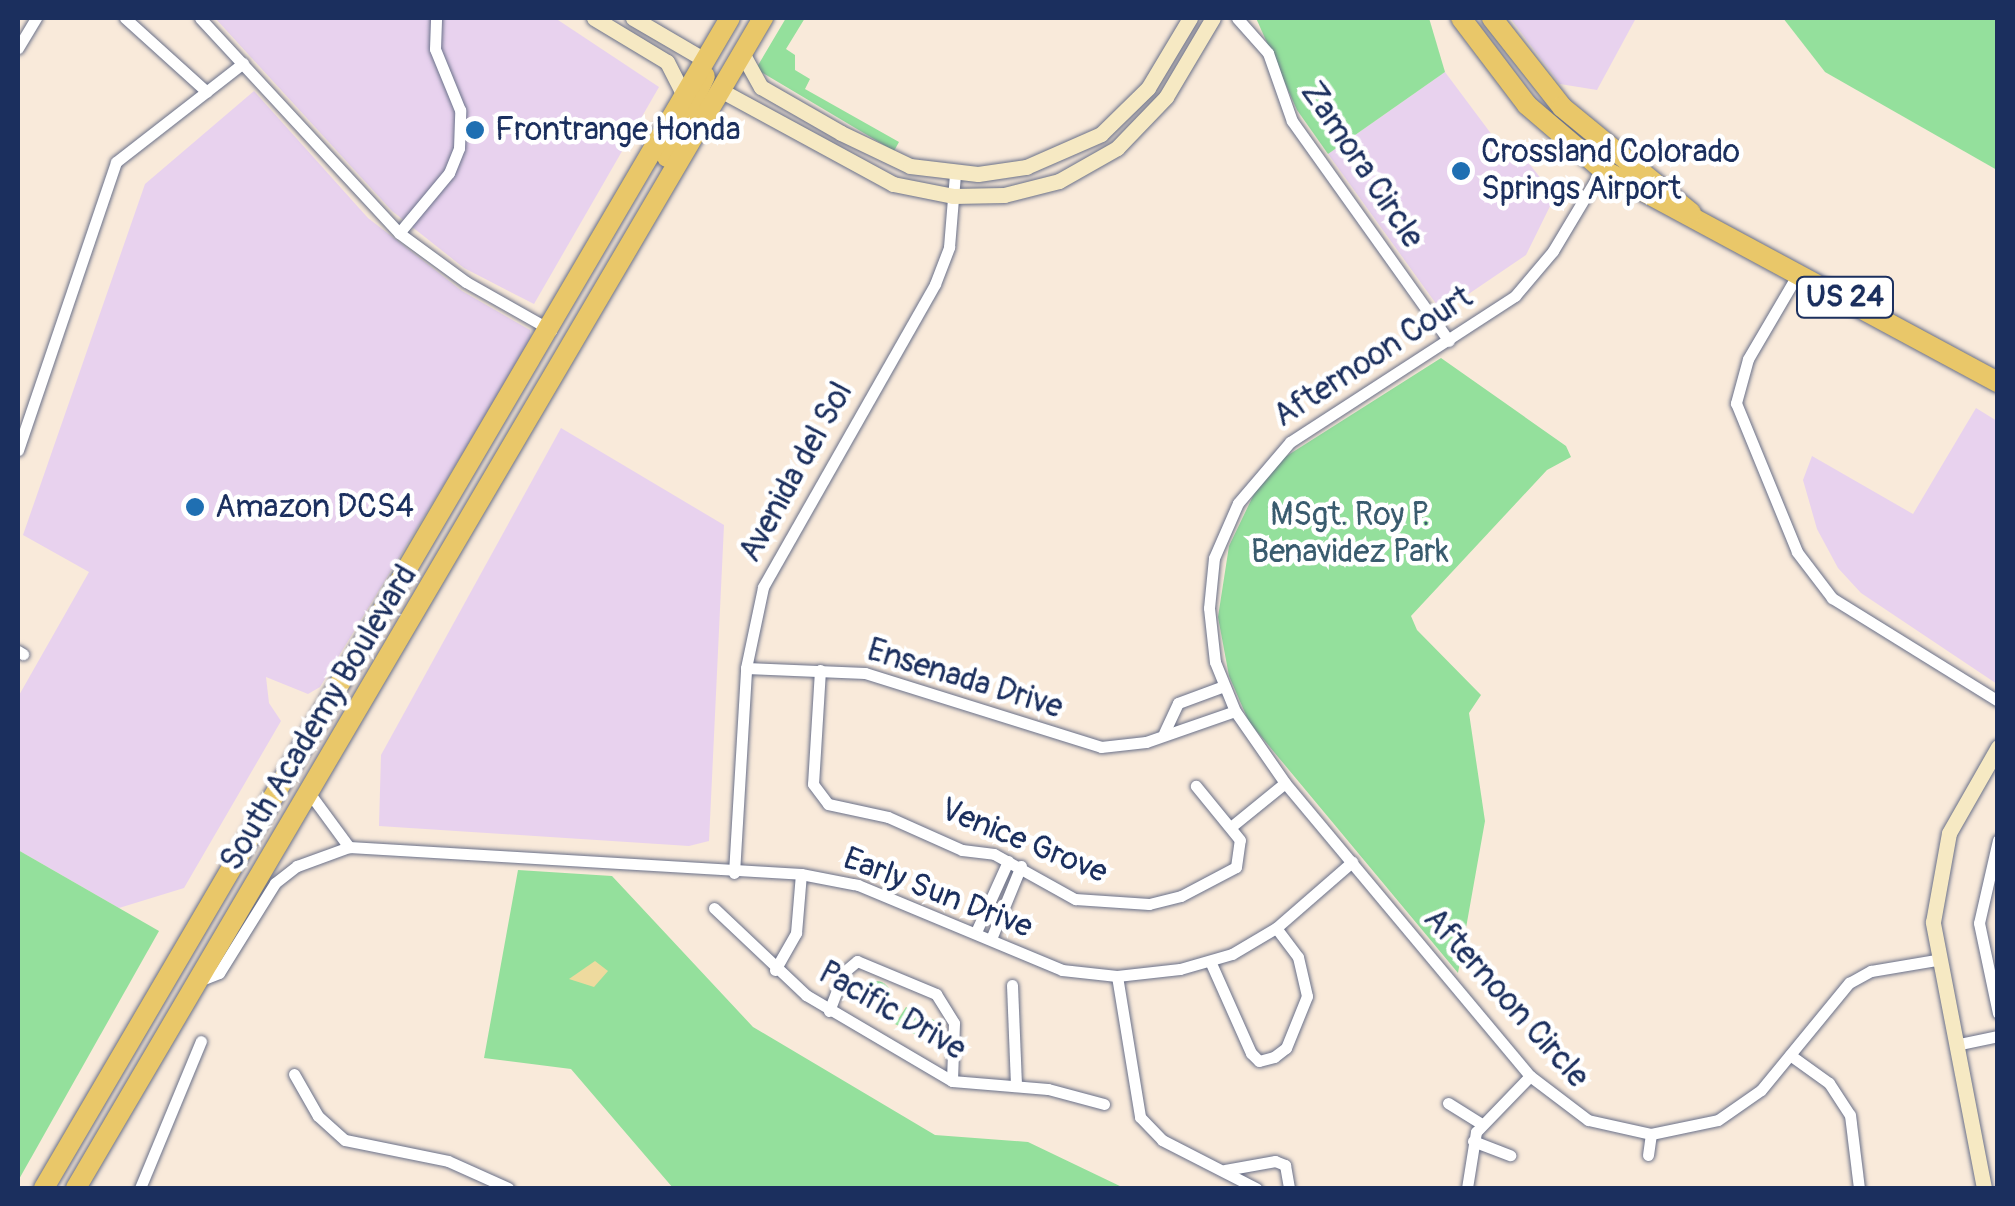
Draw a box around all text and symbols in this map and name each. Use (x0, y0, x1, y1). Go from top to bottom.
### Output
street label: Zamora Circle (1292, 75, 1432, 255)
place label: Frontrange Honda (495, 111, 741, 149)
marker: Frontrange Honda (464, 119, 486, 141)
place label: Crossland Colorado Springs Airport (1481, 134, 1740, 209)
marker: Crossland Colorado Springs Airport (1450, 160, 1472, 182)
road number: US 24 (1795, 272, 1895, 322)
street label: Afternoon Court (1266, 279, 1480, 435)
street label: Avenida del Sol (731, 375, 861, 569)
place label: Amazon DCS4 (215, 488, 414, 526)
marker: Amazon DCS4 (184, 496, 206, 518)
park label: MSgt. Roy P. Benavidez Park (1251, 497, 1449, 572)
street label: South Academy Boulevard (212, 558, 426, 878)
street label: Ensenada Drive (863, 631, 1067, 727)
street label: Venice Grove (935, 790, 1113, 892)
street label: Early Sun Drive (838, 839, 1038, 947)
street label: Afternoon Circle (1415, 900, 1597, 1096)
street label: Pacific Drive (812, 954, 972, 1068)

